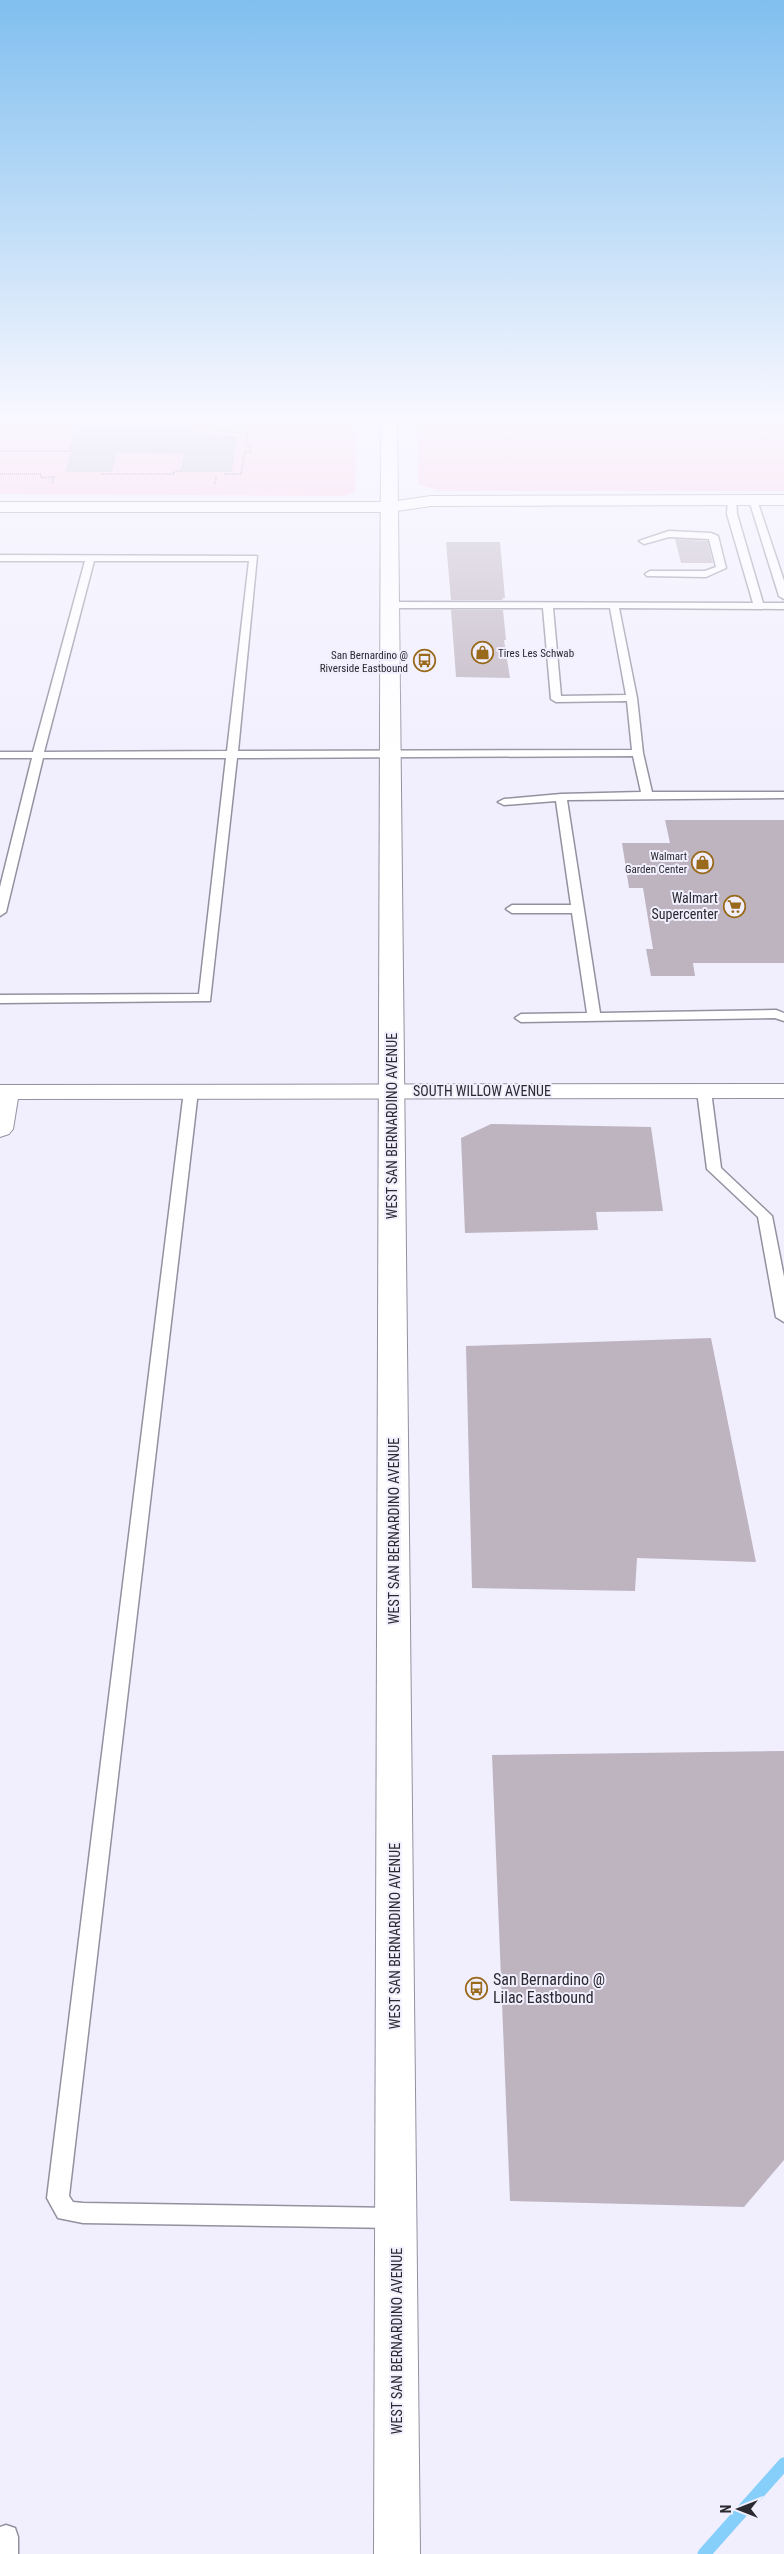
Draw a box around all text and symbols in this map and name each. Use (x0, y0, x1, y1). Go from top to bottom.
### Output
shop icon: Tires Les Schwab (470, 641, 494, 665)
place label: Tires Les Schwab (498, 647, 574, 660)
place label: San Bernardino @ Riverside Eastbound (320, 649, 408, 675)
bus stop icon: San Bernardino @ Riverside Eastbound (412, 649, 436, 673)
place label: Walmart Garden Center (625, 850, 688, 876)
shop icon: Walmart Garden Center (691, 850, 715, 874)
place label: Walmart Supercenter (652, 890, 718, 922)
supermarket icon: Walmart Supercenter (722, 894, 746, 918)
street label: WEST SAN BERNARDINO AVENUE (384, 1033, 400, 1219)
street label: SOUTH WILLOW AVENUE (413, 1083, 551, 1099)
street label: WEST SAN BERNARDINO AVENUE (386, 1438, 402, 1624)
street label: WEST SAN BERNARDINO AVENUE (387, 1843, 403, 2029)
place label: San Bernardino @ Lilac Eastbound (493, 1970, 605, 2007)
bus stop icon: San Bernardino @ Lilac Eastbound (465, 1976, 489, 2000)
street label: WEST SAN BERNARDINO AVENUE (389, 2248, 405, 2434)
north arrow (714, 2484, 764, 2534)
text: N (718, 2505, 734, 2513)

